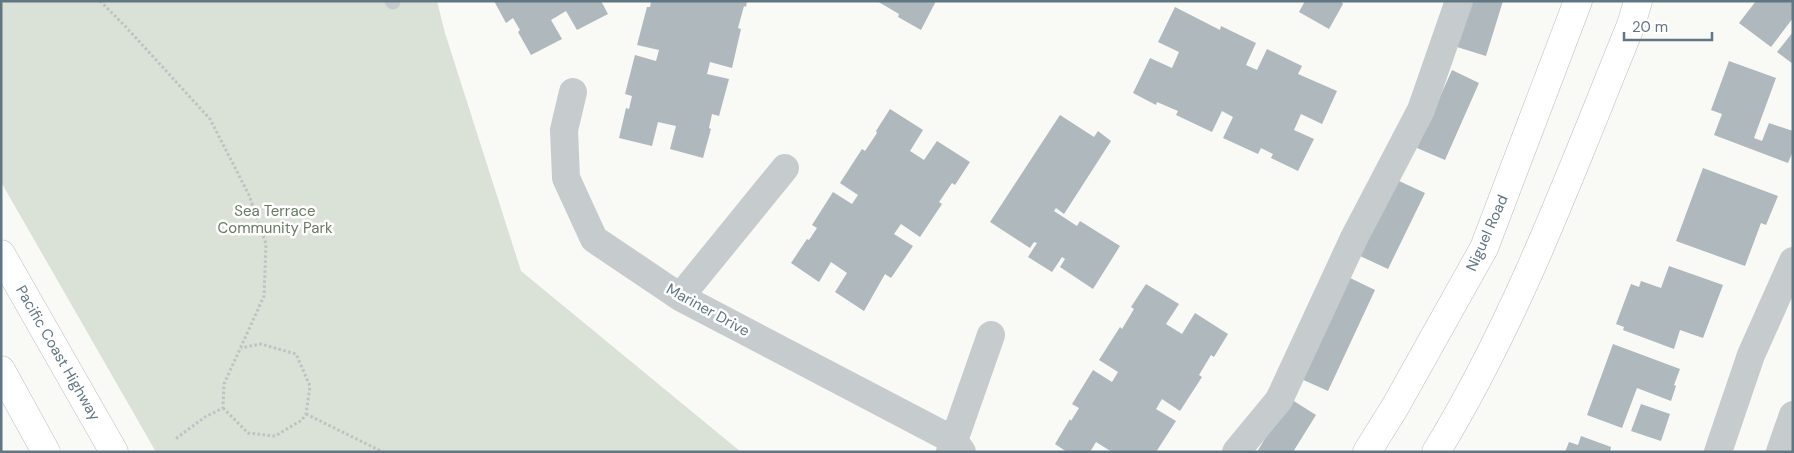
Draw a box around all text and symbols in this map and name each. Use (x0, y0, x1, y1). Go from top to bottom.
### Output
scale bar (1624, 10, 1712, 42)
text: 20 m (1632, 17, 1668, 37)
street label: Niguel Road (1461, 192, 1513, 274)
park label: Sea Terrace Community Park (217, 201, 333, 238)
street label: Mariner Drive (663, 279, 753, 341)
street label: Pacific Coast Highway (11, 282, 105, 425)

